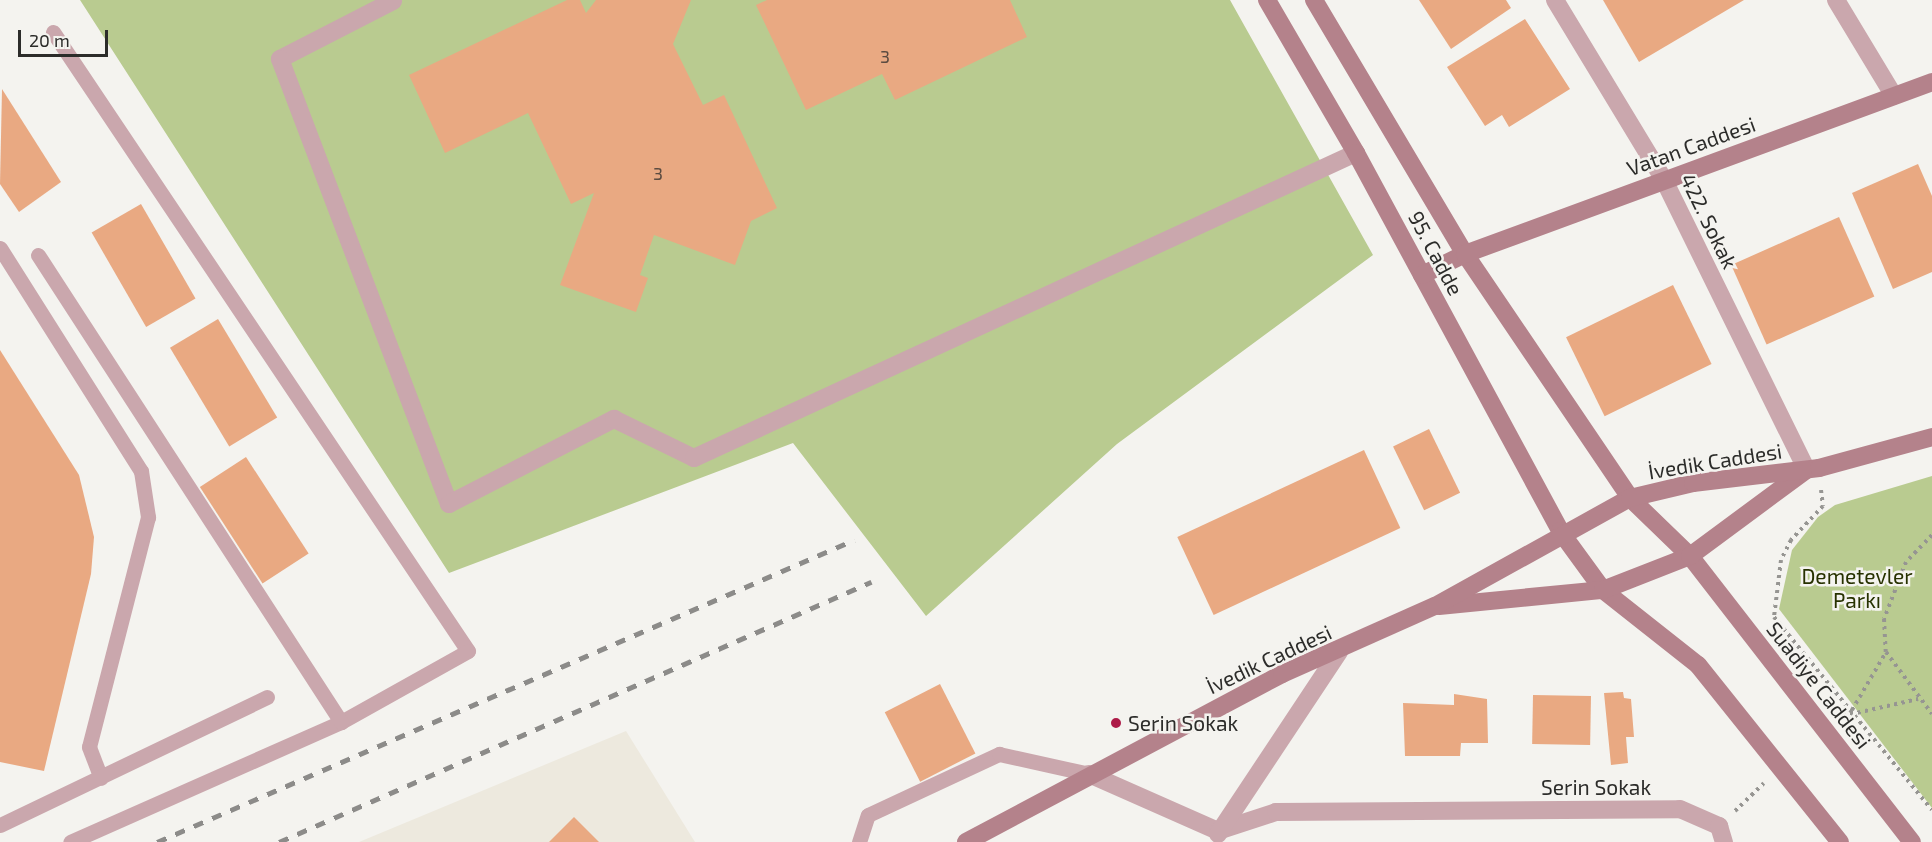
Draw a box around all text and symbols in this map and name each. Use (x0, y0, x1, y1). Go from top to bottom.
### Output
scale bar (21, 18, 111, 56)
text: 20 m (29, 29, 70, 51)
house number: 3 (880, 45, 890, 67)
street label: Vatan Caddesi (1623, 111, 1759, 181)
house number: 3 (653, 162, 663, 184)
street label: 422. Sokak (1675, 169, 1743, 273)
street label: 95. Cadde (1403, 207, 1469, 299)
street label: İvedik Caddesi (1646, 438, 1784, 484)
park label: Demetevler Parkı (1801, 563, 1913, 613)
street label: Suadiye Caddesi (1762, 616, 1876, 754)
street label: İvedik Caddesi (1202, 619, 1336, 699)
place label: Serin Sokak (1128, 710, 1238, 736)
marker: Serin Sokak (1109, 716, 1123, 730)
street label: Serin Sokak (1541, 774, 1651, 800)

